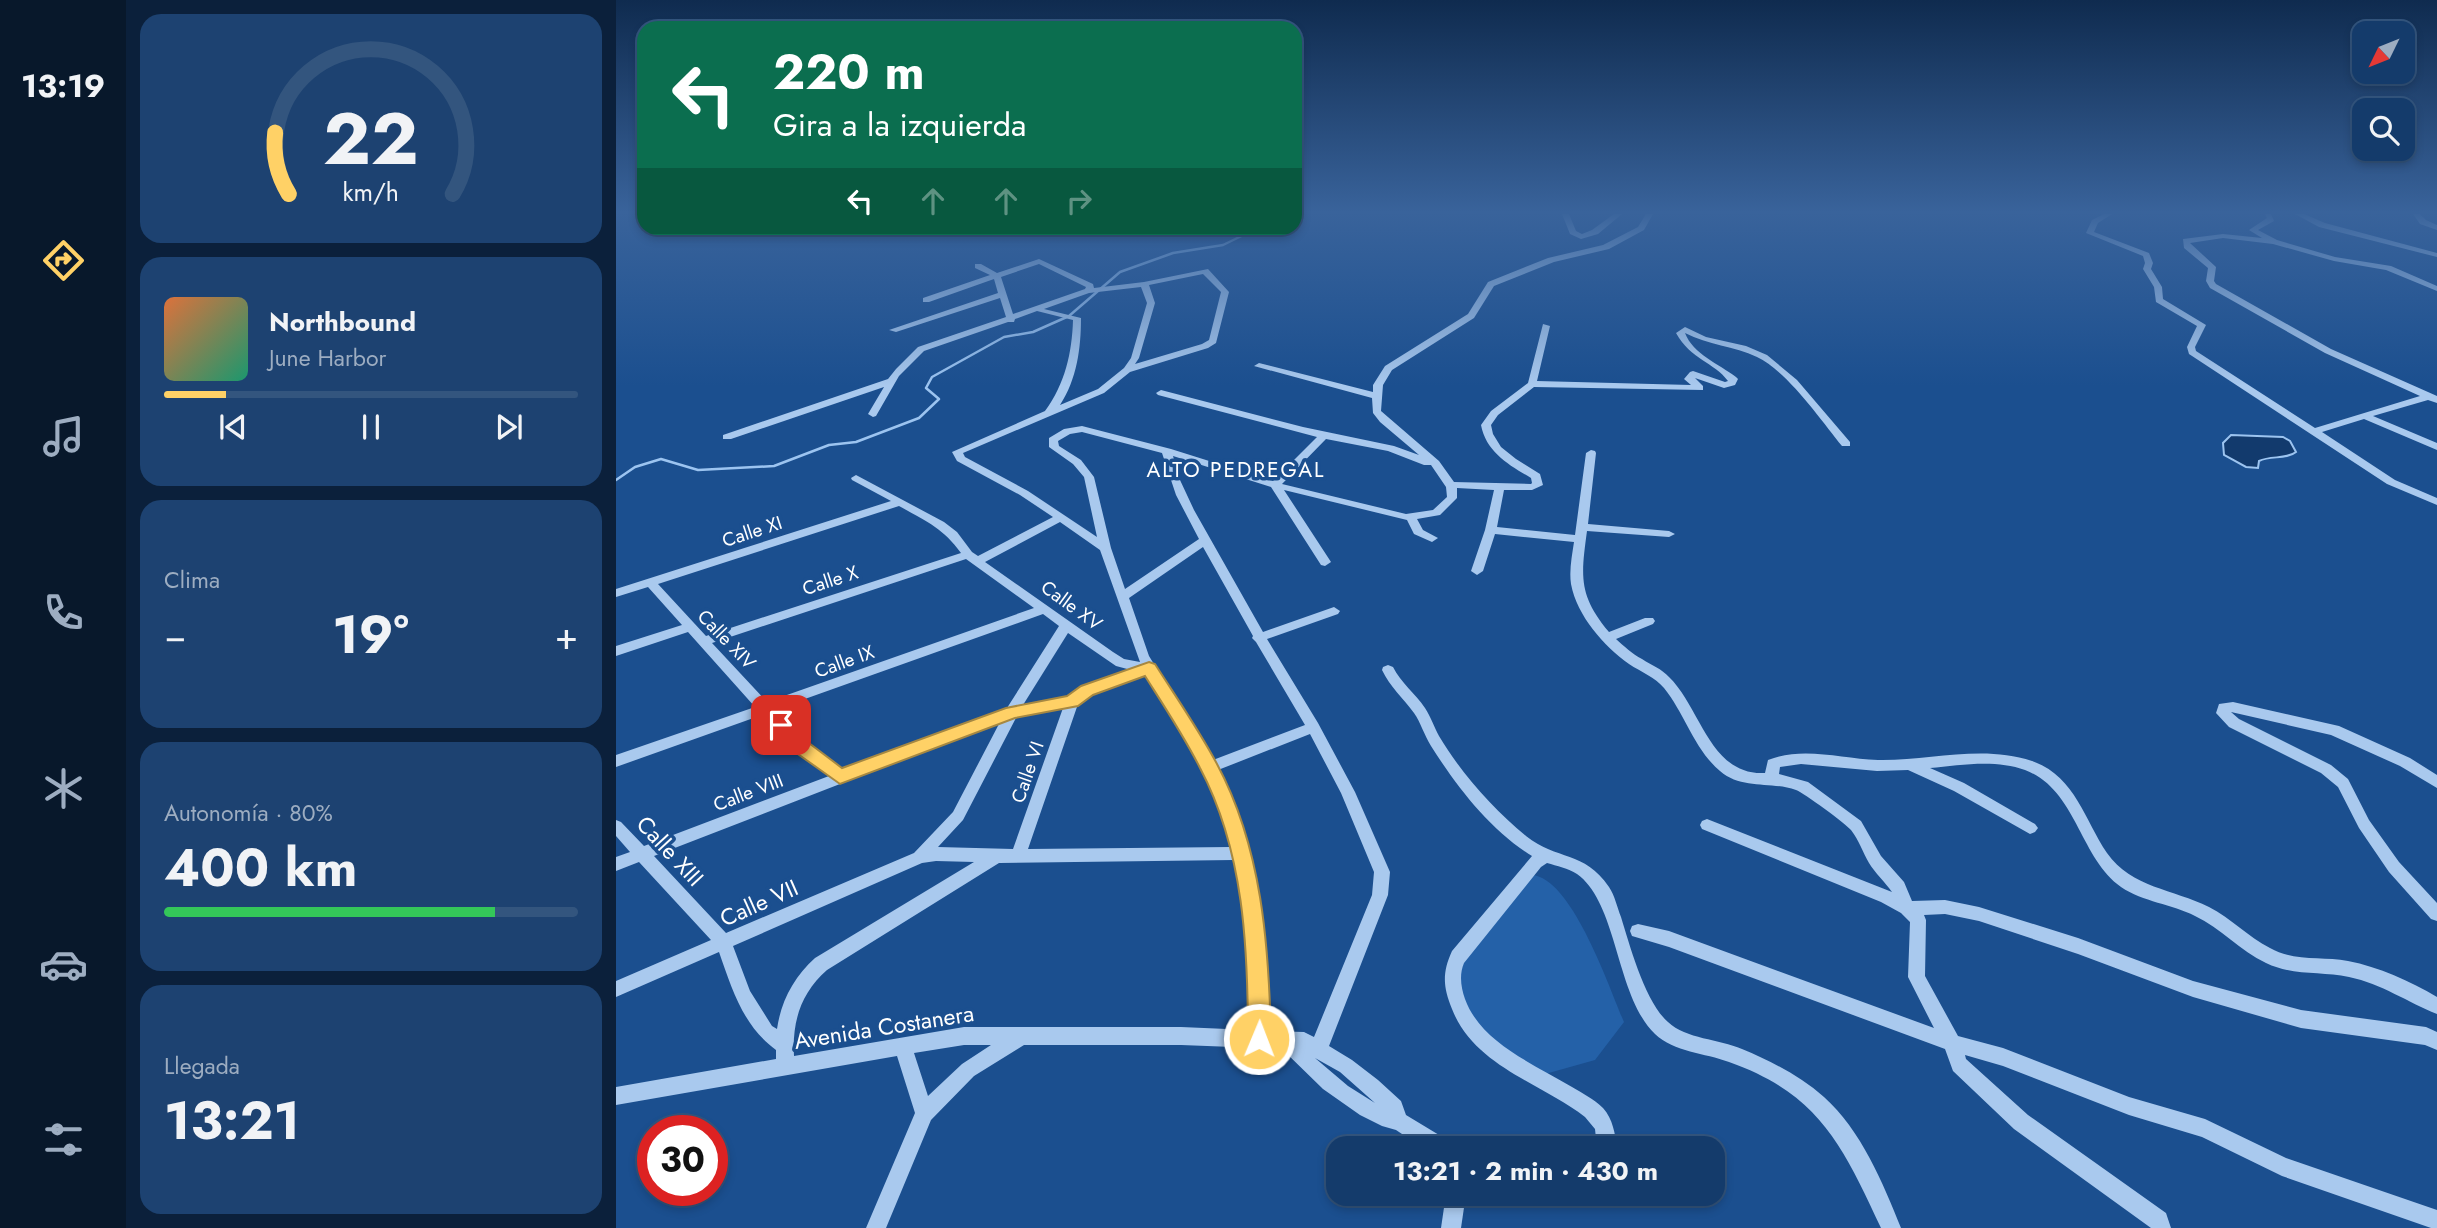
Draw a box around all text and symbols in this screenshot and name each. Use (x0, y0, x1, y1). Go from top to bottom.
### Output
north arrow (2352, 21, 2415, 84)
map controls (2352, 21, 2415, 161)
text: 220 m (773, 37, 925, 107)
icon: left (658, 49, 749, 140)
text: 13:19 (21, 63, 105, 109)
text: 22 (323, 87, 419, 192)
button: search (2352, 98, 2415, 161)
text: Gira a la izquierda (773, 102, 1026, 148)
text: km/h (343, 174, 399, 210)
icon: left (841, 182, 879, 220)
icon: ahead (914, 182, 952, 220)
icon: ahead (987, 182, 1025, 220)
icon: right (1060, 182, 1098, 220)
icon: directions (39, 236, 88, 285)
text: Northbound (269, 303, 416, 341)
text: June Harbor (269, 341, 386, 375)
icon: previous (214, 408, 252, 446)
icon: pause (352, 408, 390, 446)
icon: next (490, 408, 528, 446)
icon: music (39, 412, 88, 461)
district label: ALTO PEDREGAL (1146, 455, 1326, 485)
street label: Calle XI (719, 509, 786, 554)
street label: Calle X (799, 559, 862, 602)
text: Clima (164, 563, 220, 597)
street label: Calle XV (1035, 574, 1108, 637)
icon: phone (39, 588, 88, 637)
text: 19° (332, 597, 409, 673)
street label: Calle XIV (691, 603, 762, 676)
text: − (164, 608, 186, 663)
text: + (555, 608, 578, 663)
street label: Calle IX (811, 638, 878, 685)
pin (751, 695, 811, 755)
icon: arrive (762, 706, 800, 744)
street label: Calle VI (1004, 738, 1051, 807)
icon: climate (39, 764, 88, 813)
street label: Calle VIII (709, 767, 787, 818)
text: Autonomía · 80% (164, 796, 333, 830)
street label: Calle XIII (628, 808, 712, 894)
text: 400 km (164, 830, 357, 906)
street label: Calle VII (714, 871, 804, 935)
icon: car (39, 940, 88, 989)
street label: Avenida Costanera (792, 996, 976, 1058)
position arrow (1222, 1002, 1296, 1076)
text: Llegada (164, 1049, 240, 1083)
text: 13:21 (164, 1083, 300, 1159)
icon: filters (39, 1115, 88, 1164)
speed limit sign: 30 (637, 1115, 728, 1206)
text: 13:21 · 2 min · 430 m (1393, 1152, 1658, 1190)

